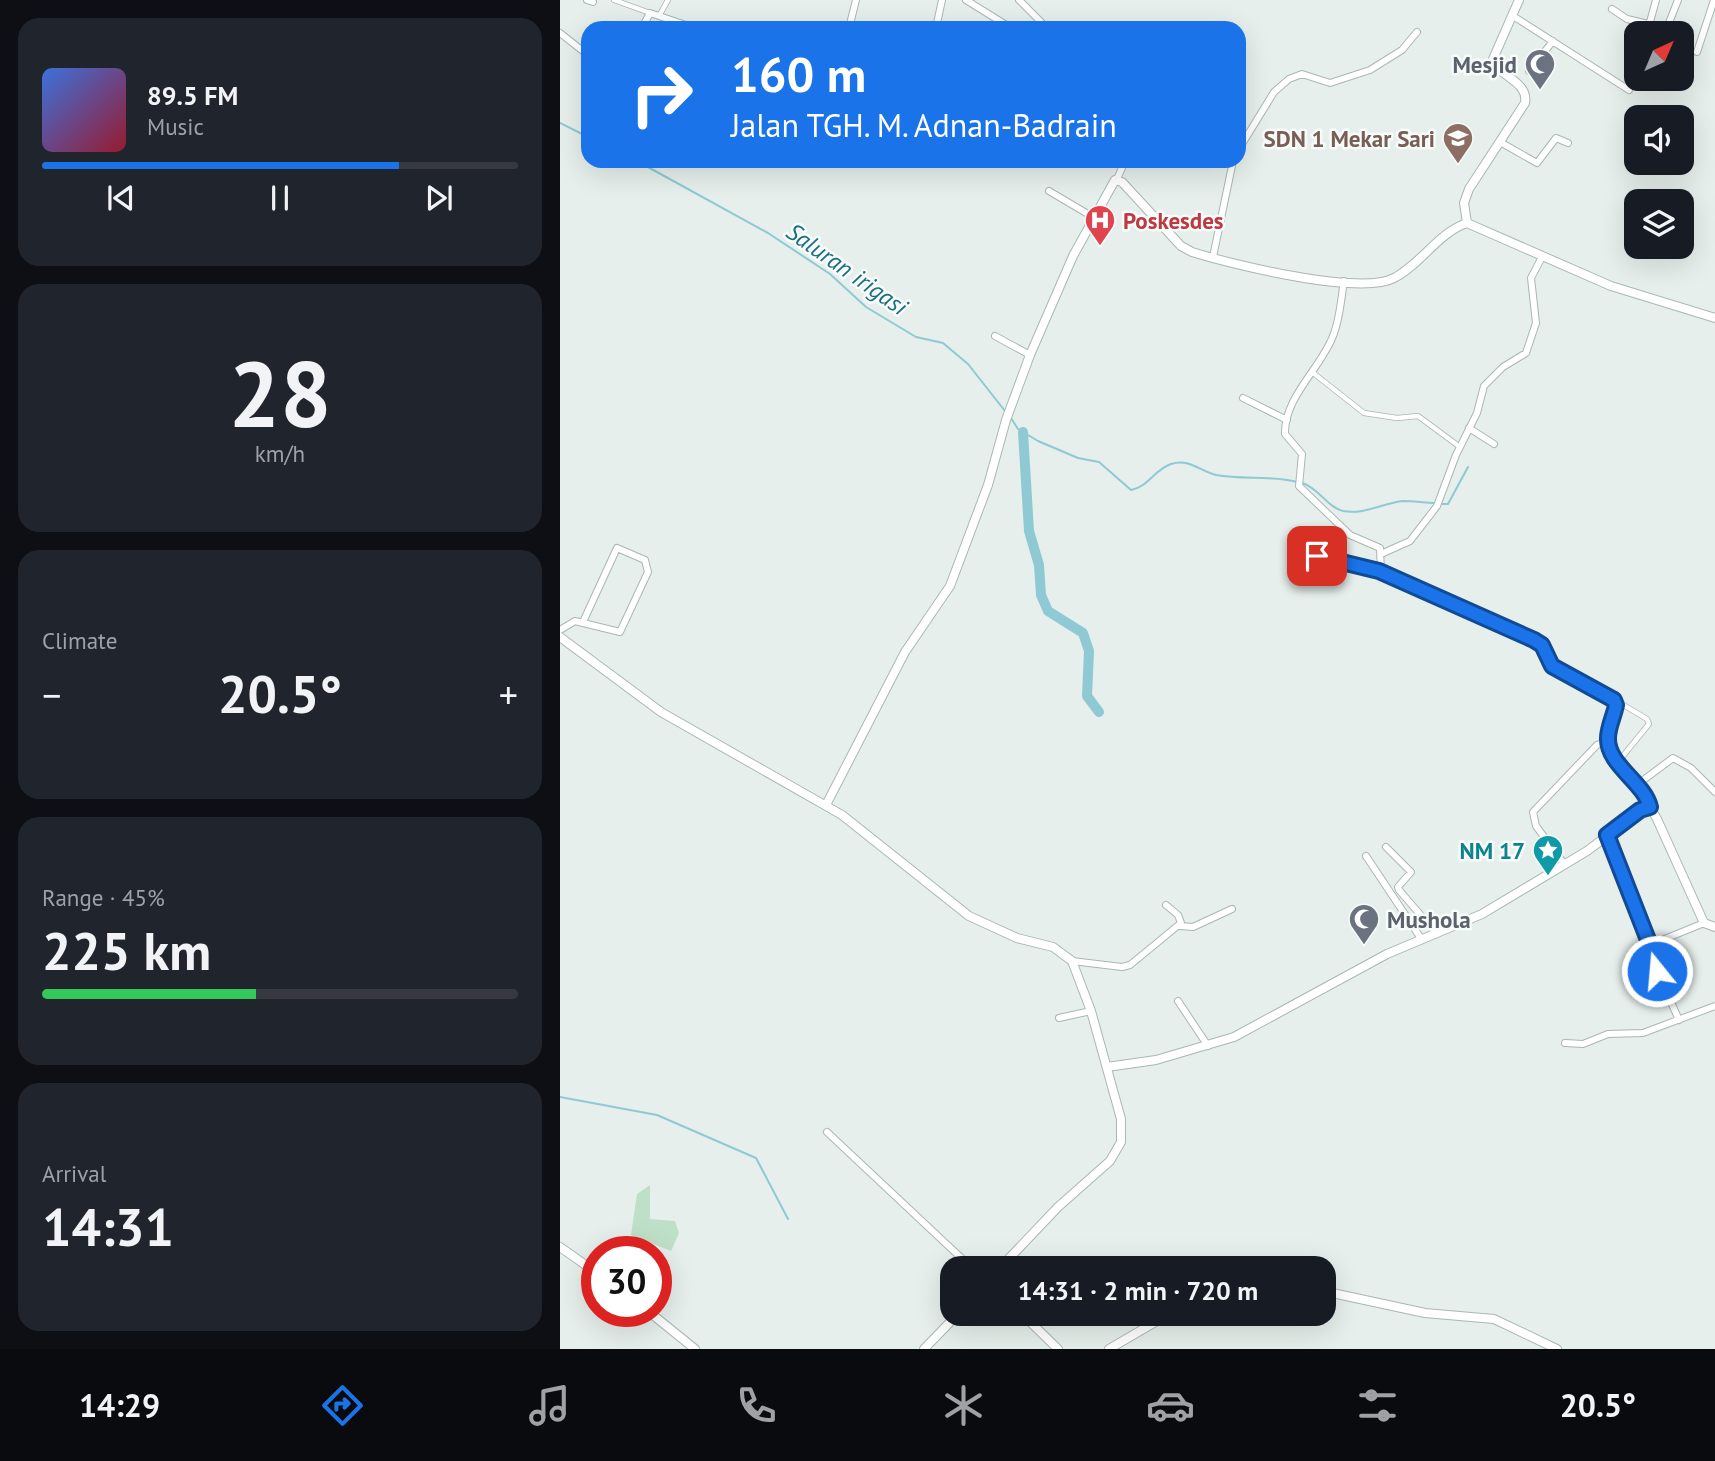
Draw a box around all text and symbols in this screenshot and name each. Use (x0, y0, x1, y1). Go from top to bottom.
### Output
north arrow (1624, 21, 1694, 91)
map controls (1624, 21, 1694, 259)
text: 160 m (731, 42, 866, 106)
mosque icon: Mesjid (1523, 47, 1557, 91)
icon: right (616, 49, 707, 140)
place label: Mesjid (1452, 50, 1517, 79)
text: 89.5 FM (147, 79, 238, 112)
text: Jalan TGH. M. Adnan-Badrain (731, 104, 1117, 146)
button: sound (1624, 105, 1694, 175)
text: Music (147, 112, 204, 141)
school or university icon: SDN 1 Mekar Sari (1441, 121, 1475, 165)
place label: SDN 1 Mekar Sari (1264, 124, 1435, 153)
icon: previous (102, 179, 140, 217)
icon: pause (261, 179, 299, 217)
icon: next (420, 179, 458, 217)
button: layers (1624, 189, 1694, 259)
hospital icon: Poskesdes (1083, 203, 1117, 247)
place label: Poskesdes (1123, 206, 1224, 235)
water label: Saluran irigasi (780, 216, 914, 323)
text: 28 (228, 334, 332, 452)
text: km/h (255, 439, 305, 468)
pin (1287, 526, 1347, 586)
icon: arrive (1298, 537, 1336, 575)
text: Climate (42, 626, 117, 655)
text: 20.5° (218, 660, 342, 727)
text: − (42, 670, 61, 719)
text: + (499, 670, 518, 719)
place icon: NM 17 (1531, 833, 1565, 877)
place label: NM 17 (1460, 836, 1525, 865)
text: Range · 45% (42, 883, 165, 912)
mosque icon: Mushola (1347, 902, 1381, 946)
place label: Mushola (1387, 905, 1471, 934)
text: 225 km (42, 917, 211, 984)
position arrow (1620, 934, 1694, 1008)
text: Arrival (42, 1159, 106, 1188)
text: 14:31 (42, 1193, 174, 1260)
speed limit sign: 30 (581, 1236, 672, 1327)
text: 14:31 · 2 min · 720 m (1018, 1274, 1258, 1307)
icon: directions (318, 1381, 367, 1430)
icon: music (525, 1381, 574, 1430)
icon: phone (732, 1381, 781, 1430)
icon: climate (939, 1381, 988, 1430)
icon: car (1146, 1381, 1195, 1430)
icon: filters (1353, 1381, 1402, 1430)
text: 14:29 (79, 1384, 160, 1426)
text: 20.5° (1560, 1384, 1636, 1426)

